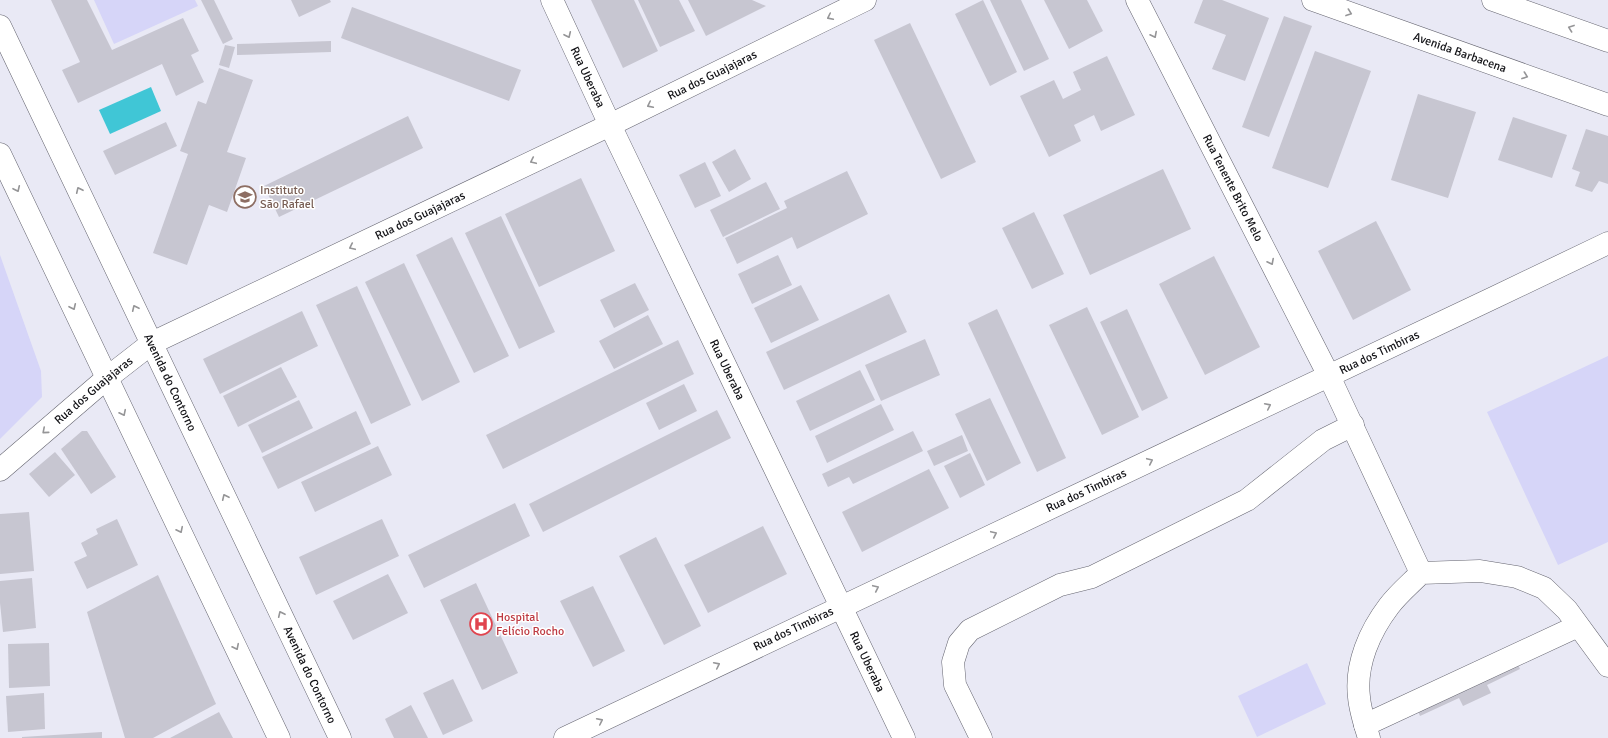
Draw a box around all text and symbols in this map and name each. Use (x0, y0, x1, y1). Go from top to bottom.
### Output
one-way arrow (1346, 8, 1353, 17)
one-way arrow (826, 12, 834, 20)
one-way arrow (1568, 24, 1575, 33)
street label: Avenida Barbacena (1411, 29, 1508, 76)
one-way arrow (1150, 30, 1157, 38)
one-way arrow (563, 31, 571, 39)
street label: Rua Uberaba (567, 44, 608, 110)
street label: Rua dos Guajajaras (665, 47, 759, 104)
one-way arrow (1521, 71, 1528, 79)
one-way arrow (647, 100, 654, 108)
street label: Rua Tenente Brito Melo (1199, 132, 1266, 244)
one-way arrow (530, 156, 537, 164)
place label: Instituto São Rafael (260, 183, 315, 212)
school or university icon: Instituto São Rafael (232, 184, 258, 210)
one-way arrow (12, 185, 20, 193)
one-way arrow (76, 187, 84, 195)
street label: Rua dos Guajajaras (373, 188, 468, 244)
one-way arrow (349, 242, 357, 250)
one-way arrow (1267, 258, 1274, 266)
one-way arrow (68, 302, 76, 310)
one-way arrow (132, 304, 140, 312)
street label: Rua dos Timbiras (1337, 327, 1422, 378)
street label: Avenida do Contorno (140, 332, 199, 434)
street label: Rua Uberaba (706, 337, 748, 403)
street label: Rua dos Guajajaras (52, 354, 136, 428)
one-way arrow (1263, 403, 1271, 411)
one-way arrow (118, 409, 126, 416)
one-way arrow (43, 426, 50, 433)
one-way arrow (1146, 458, 1153, 466)
street label: Rua dos Timbiras (1044, 466, 1129, 516)
one-way arrow (222, 494, 230, 501)
one-way arrow (175, 526, 183, 534)
one-way arrow (990, 531, 997, 539)
one-way arrow (872, 585, 880, 593)
street label: Rua dos Timbiras (751, 604, 836, 655)
place label: Hospital Felício Rocho (496, 610, 564, 639)
one-way arrow (278, 611, 286, 619)
hospital icon: Hospital Felício Rocho (468, 611, 494, 637)
street label: Avenida do Contorno (280, 624, 339, 726)
street label: Rua Uberaba (846, 629, 888, 695)
one-way arrow (231, 643, 239, 651)
one-way arrow (712, 662, 720, 670)
one-way arrow (595, 718, 603, 726)

